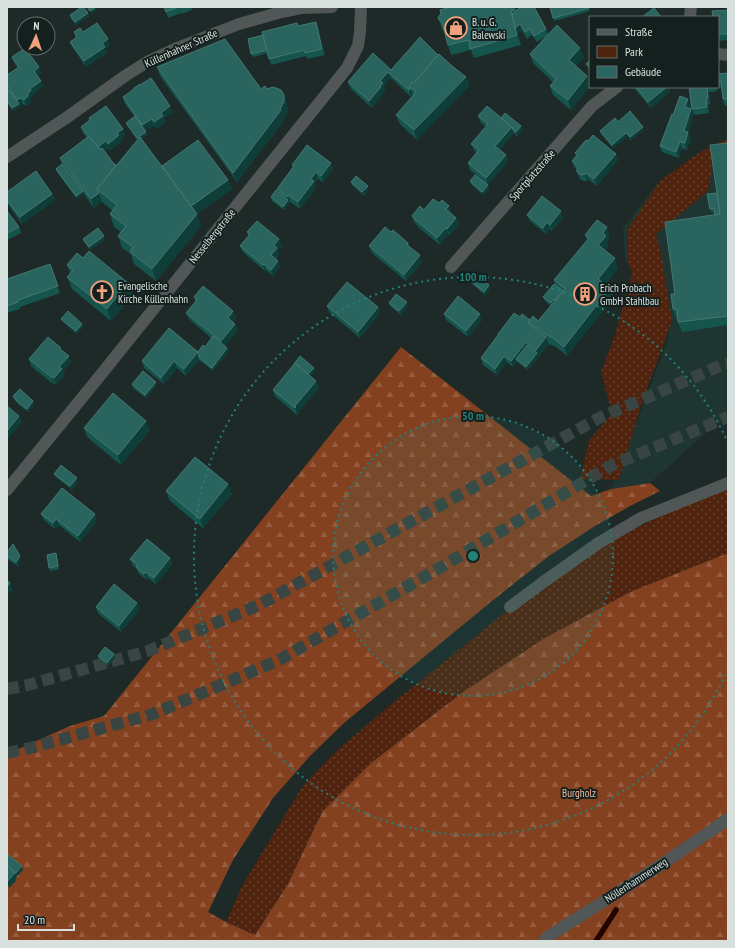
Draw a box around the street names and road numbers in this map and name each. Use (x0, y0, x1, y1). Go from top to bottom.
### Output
street label: Küllenhahner Straße (142, 25, 220, 70)
street label: Sportplatzstraße (506, 146, 558, 204)
street label: Nesselbergstraße (186, 206, 239, 266)
street label: Nöllenhammerweg (602, 854, 670, 905)

